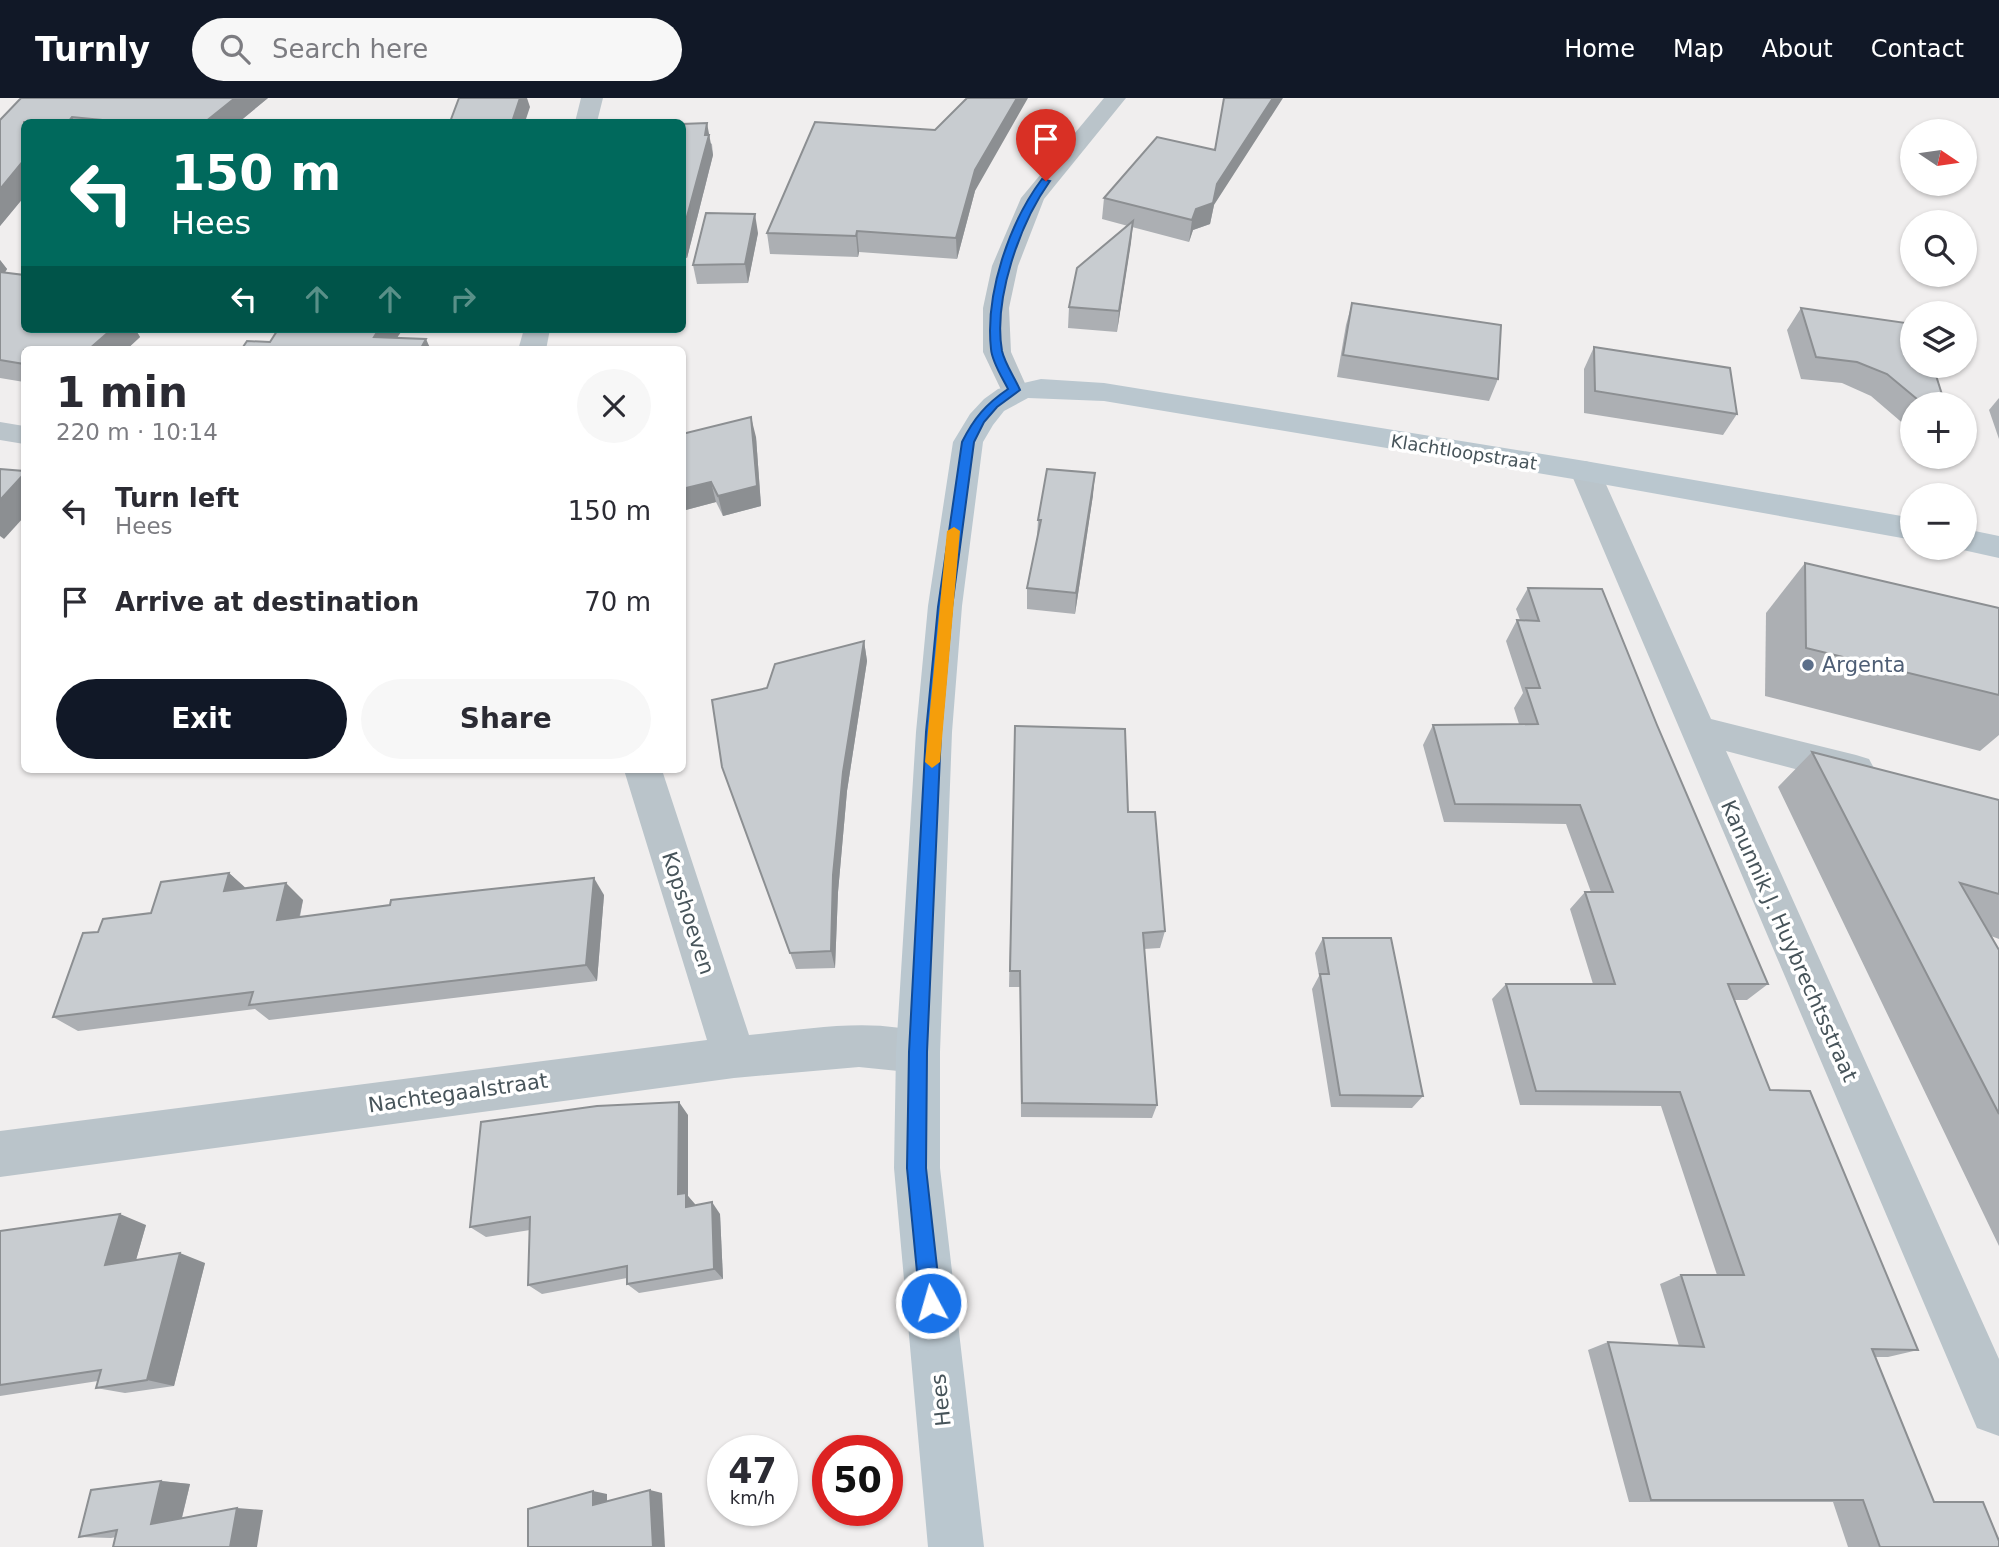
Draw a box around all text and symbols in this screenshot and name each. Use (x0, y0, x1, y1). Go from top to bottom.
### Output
search box (192, 18, 682, 81)
text: Turnly (35, 30, 150, 69)
icon: search (216, 30, 254, 68)
text: Search here (272, 34, 428, 64)
text: Home (1564, 35, 1635, 63)
text: Map (1673, 35, 1724, 63)
text: About (1762, 35, 1833, 63)
text: Contact (1871, 35, 1964, 63)
pin (1016, 109, 1076, 181)
north arrow (1900, 119, 1978, 196)
map controls (1900, 119, 1977, 560)
icon: arrive (1027, 120, 1065, 158)
text: 150 m (171, 145, 341, 202)
icon: left (56, 147, 147, 238)
text: Hees (171, 204, 251, 242)
button: search (1900, 210, 1977, 287)
icon: left (225, 280, 263, 318)
icon: ahead (298, 280, 336, 318)
icon: ahead (371, 280, 409, 318)
icon: right (444, 280, 482, 318)
button: layers (1900, 301, 1977, 378)
text: 1 min (56, 368, 188, 417)
button: close (577, 369, 651, 443)
button: + (1900, 392, 1977, 469)
text: 220 m · 10:14 (56, 419, 218, 445)
street label: Klachtloopstraat (1389, 430, 1539, 474)
text: Turn left (115, 483, 239, 513)
button: − (1900, 483, 1977, 560)
icon: left (56, 492, 94, 530)
text: 150 m (568, 496, 651, 526)
text: Hees (115, 513, 173, 539)
icon: arrive (56, 583, 94, 621)
text: Arrive at destination (115, 587, 419, 617)
text: 70 m (584, 587, 651, 617)
place label: Argenta (1822, 653, 1905, 677)
marker: Argenta (1800, 657, 1816, 673)
button: Exit (56, 679, 347, 759)
button: Share (361, 679, 651, 759)
street label: Kanunnik J. Huybrechtsstraat (1716, 797, 1862, 1085)
street label: Kopshoeven (657, 849, 719, 977)
street label: Nachtegaalstraat (367, 1069, 549, 1117)
position arrow (894, 1266, 968, 1340)
street label: Hees (926, 1373, 956, 1427)
speed limit sign: 50 (812, 1435, 903, 1526)
text: 47 (728, 1451, 777, 1491)
text: km/h (730, 1487, 775, 1508)

